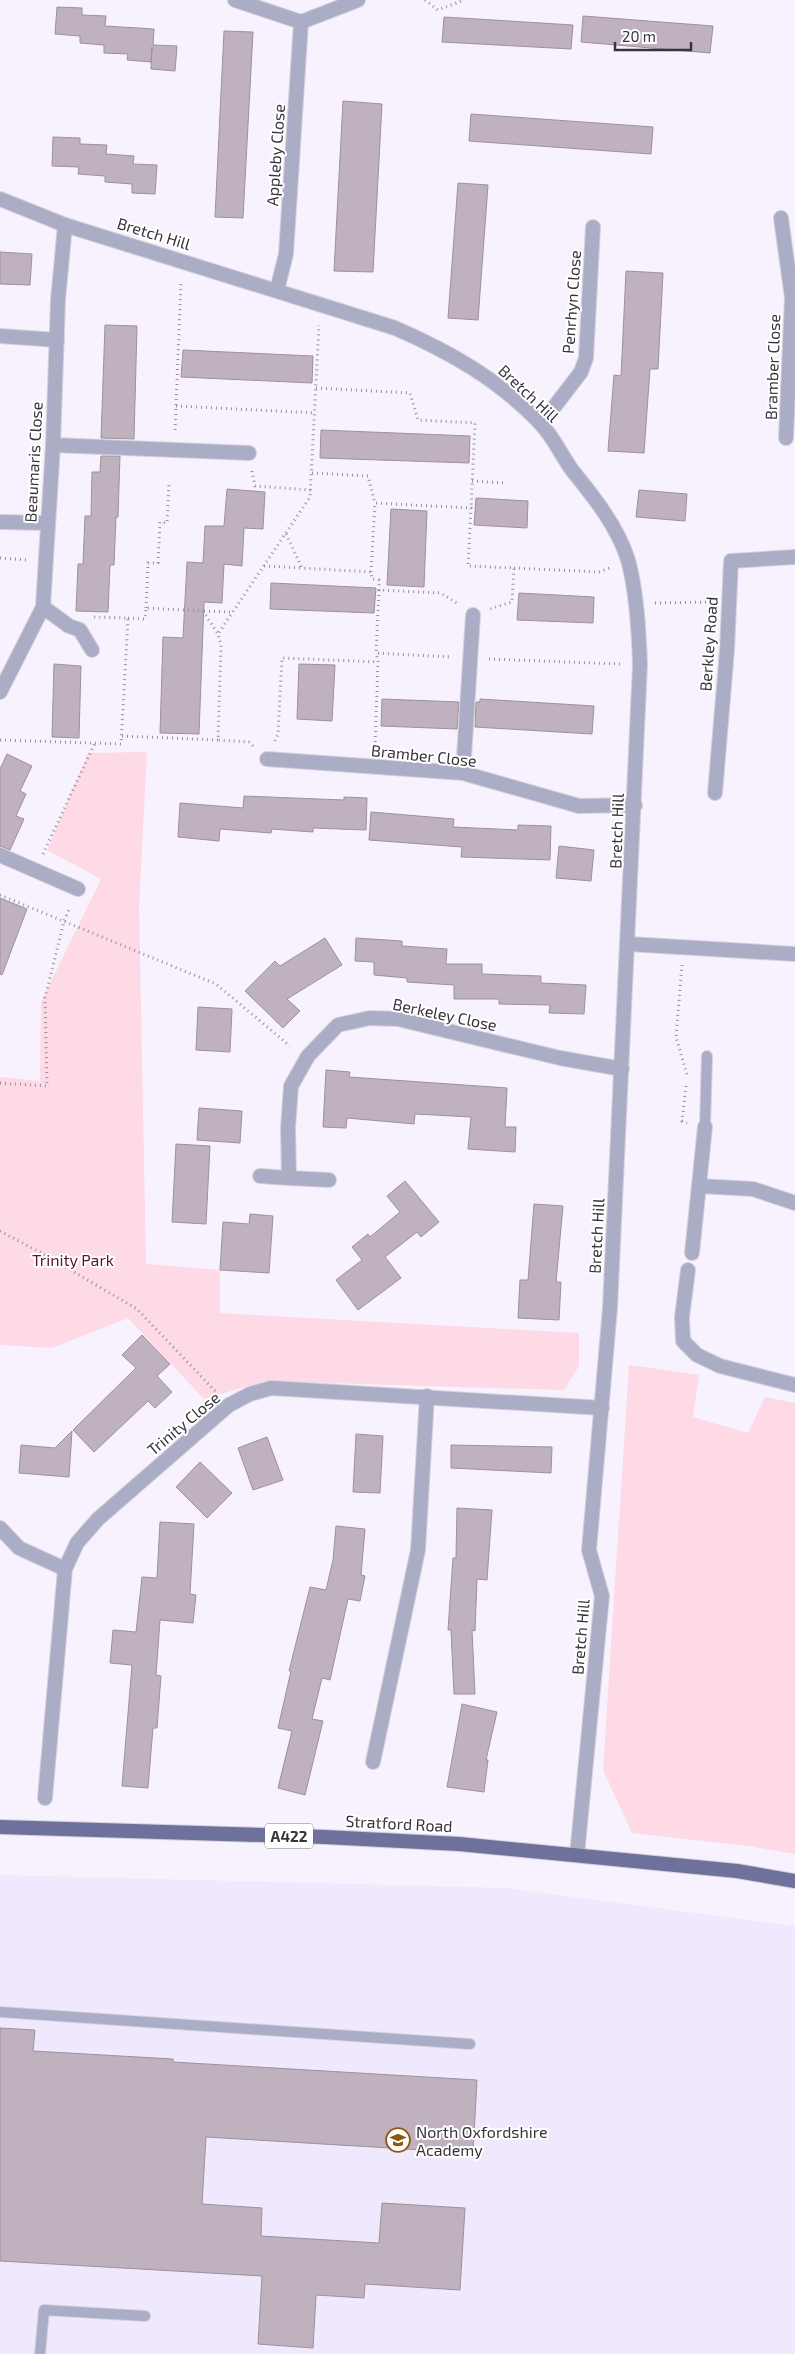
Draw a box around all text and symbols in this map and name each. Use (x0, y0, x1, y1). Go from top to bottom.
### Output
scale bar (615, 20, 691, 52)
text: 20 m (622, 27, 656, 45)
street label: Appleby Close (262, 103, 288, 207)
street label: Bretch Hill (115, 213, 193, 253)
street label: Penrhyn Close (558, 249, 584, 355)
street label: Bramber Close (761, 314, 783, 420)
street label: Bretch Hill (495, 360, 563, 426)
street label: Beaumaris Close (20, 401, 46, 523)
street label: Berkley Road (695, 596, 721, 692)
street label: Bramber Close (370, 740, 478, 770)
street label: Bretch Hill (605, 793, 627, 869)
street label: Berkeley Close (391, 994, 499, 1034)
street label: Bretch Hill (585, 1197, 607, 1274)
park label: Trinity Park (32, 1250, 114, 1269)
street label: Trinity Close (143, 1387, 223, 1459)
street label: Bretch Hill (567, 1598, 593, 1676)
street label: Stratford Road (345, 1811, 453, 1835)
road number: A422 (265, 1824, 313, 1848)
place label: North Oxfordshire Academy (416, 2122, 548, 2159)
school or university icon: North Oxfordshire Academy (385, 2127, 411, 2153)

